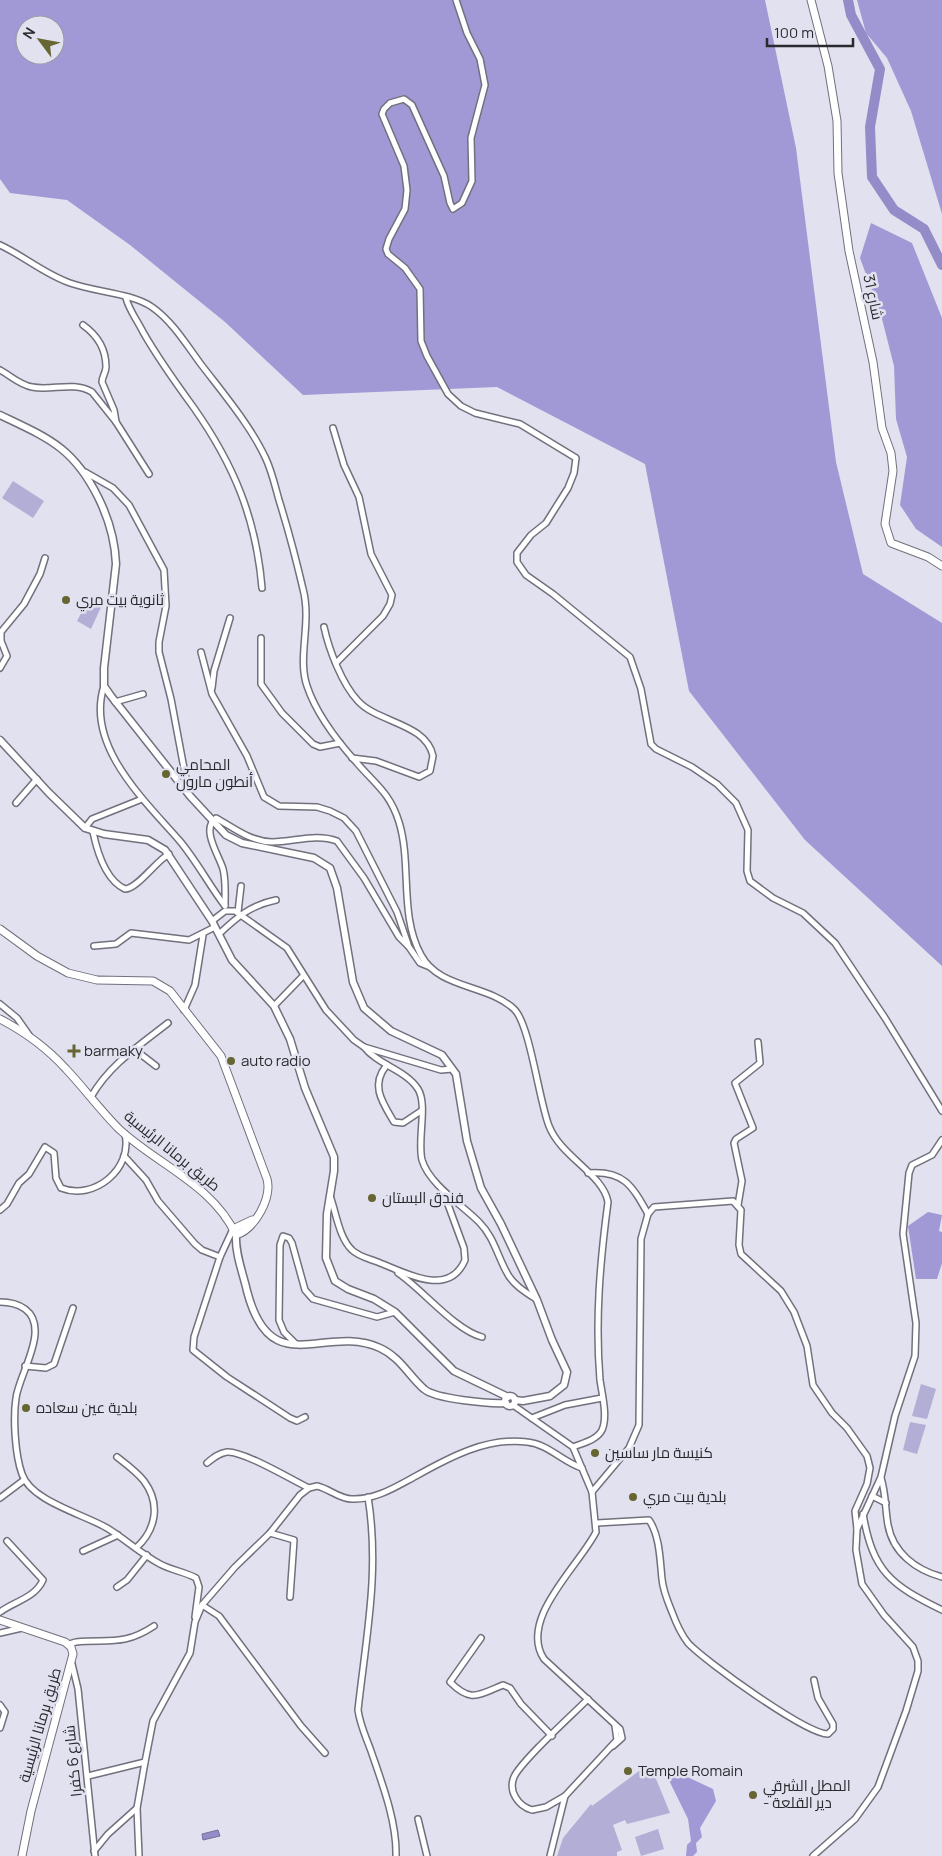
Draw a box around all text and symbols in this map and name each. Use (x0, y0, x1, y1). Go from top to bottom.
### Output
north arrow (15, 15, 65, 65)
scale bar (767, 15, 853, 47)
text: 100 m (774, 22, 814, 43)
text: N (18, 24, 39, 42)
street label: شارع 31 (857, 272, 889, 322)
place label: ثانوية بيت مري (76, 589, 164, 612)
marker: ثانوية بيت مري (60, 594, 72, 606)
place label: المحامي أنطون مارون (176, 754, 253, 792)
marker: المحامي أنطون مارون (160, 768, 172, 780)
place label: barmaky (84, 1040, 143, 1061)
marker: barmaky (68, 1045, 80, 1057)
place label: auto radio (241, 1050, 311, 1071)
marker: auto radio (225, 1055, 237, 1067)
street label: طريق برمانا الرئيسية (120, 1105, 225, 1196)
place label: فندق البستان (382, 1187, 464, 1208)
marker: فندق البستان (366, 1192, 378, 1204)
place label: بلدية عين سعاده (36, 1397, 137, 1418)
marker: بلدية عين سعاده (20, 1402, 32, 1414)
place label: كنيسة مار ساسين (605, 1442, 713, 1463)
marker: كنيسة مار ساسين (589, 1447, 601, 1459)
place label: بلدية بيت مري (643, 1486, 727, 1509)
marker: بلدية بيت مري (627, 1491, 639, 1503)
street label: طريق برمانا الرئيسية (13, 1665, 66, 1785)
street label: شارع 6 كفرا (58, 1724, 88, 1798)
place label: Temple Romain (638, 1760, 743, 1781)
marker: Temple Romain (622, 1765, 634, 1777)
place label: المطل الشرقي - دير القلعة (763, 1775, 851, 1813)
marker: المطل الشرقي - دير القلعة (747, 1789, 759, 1801)

